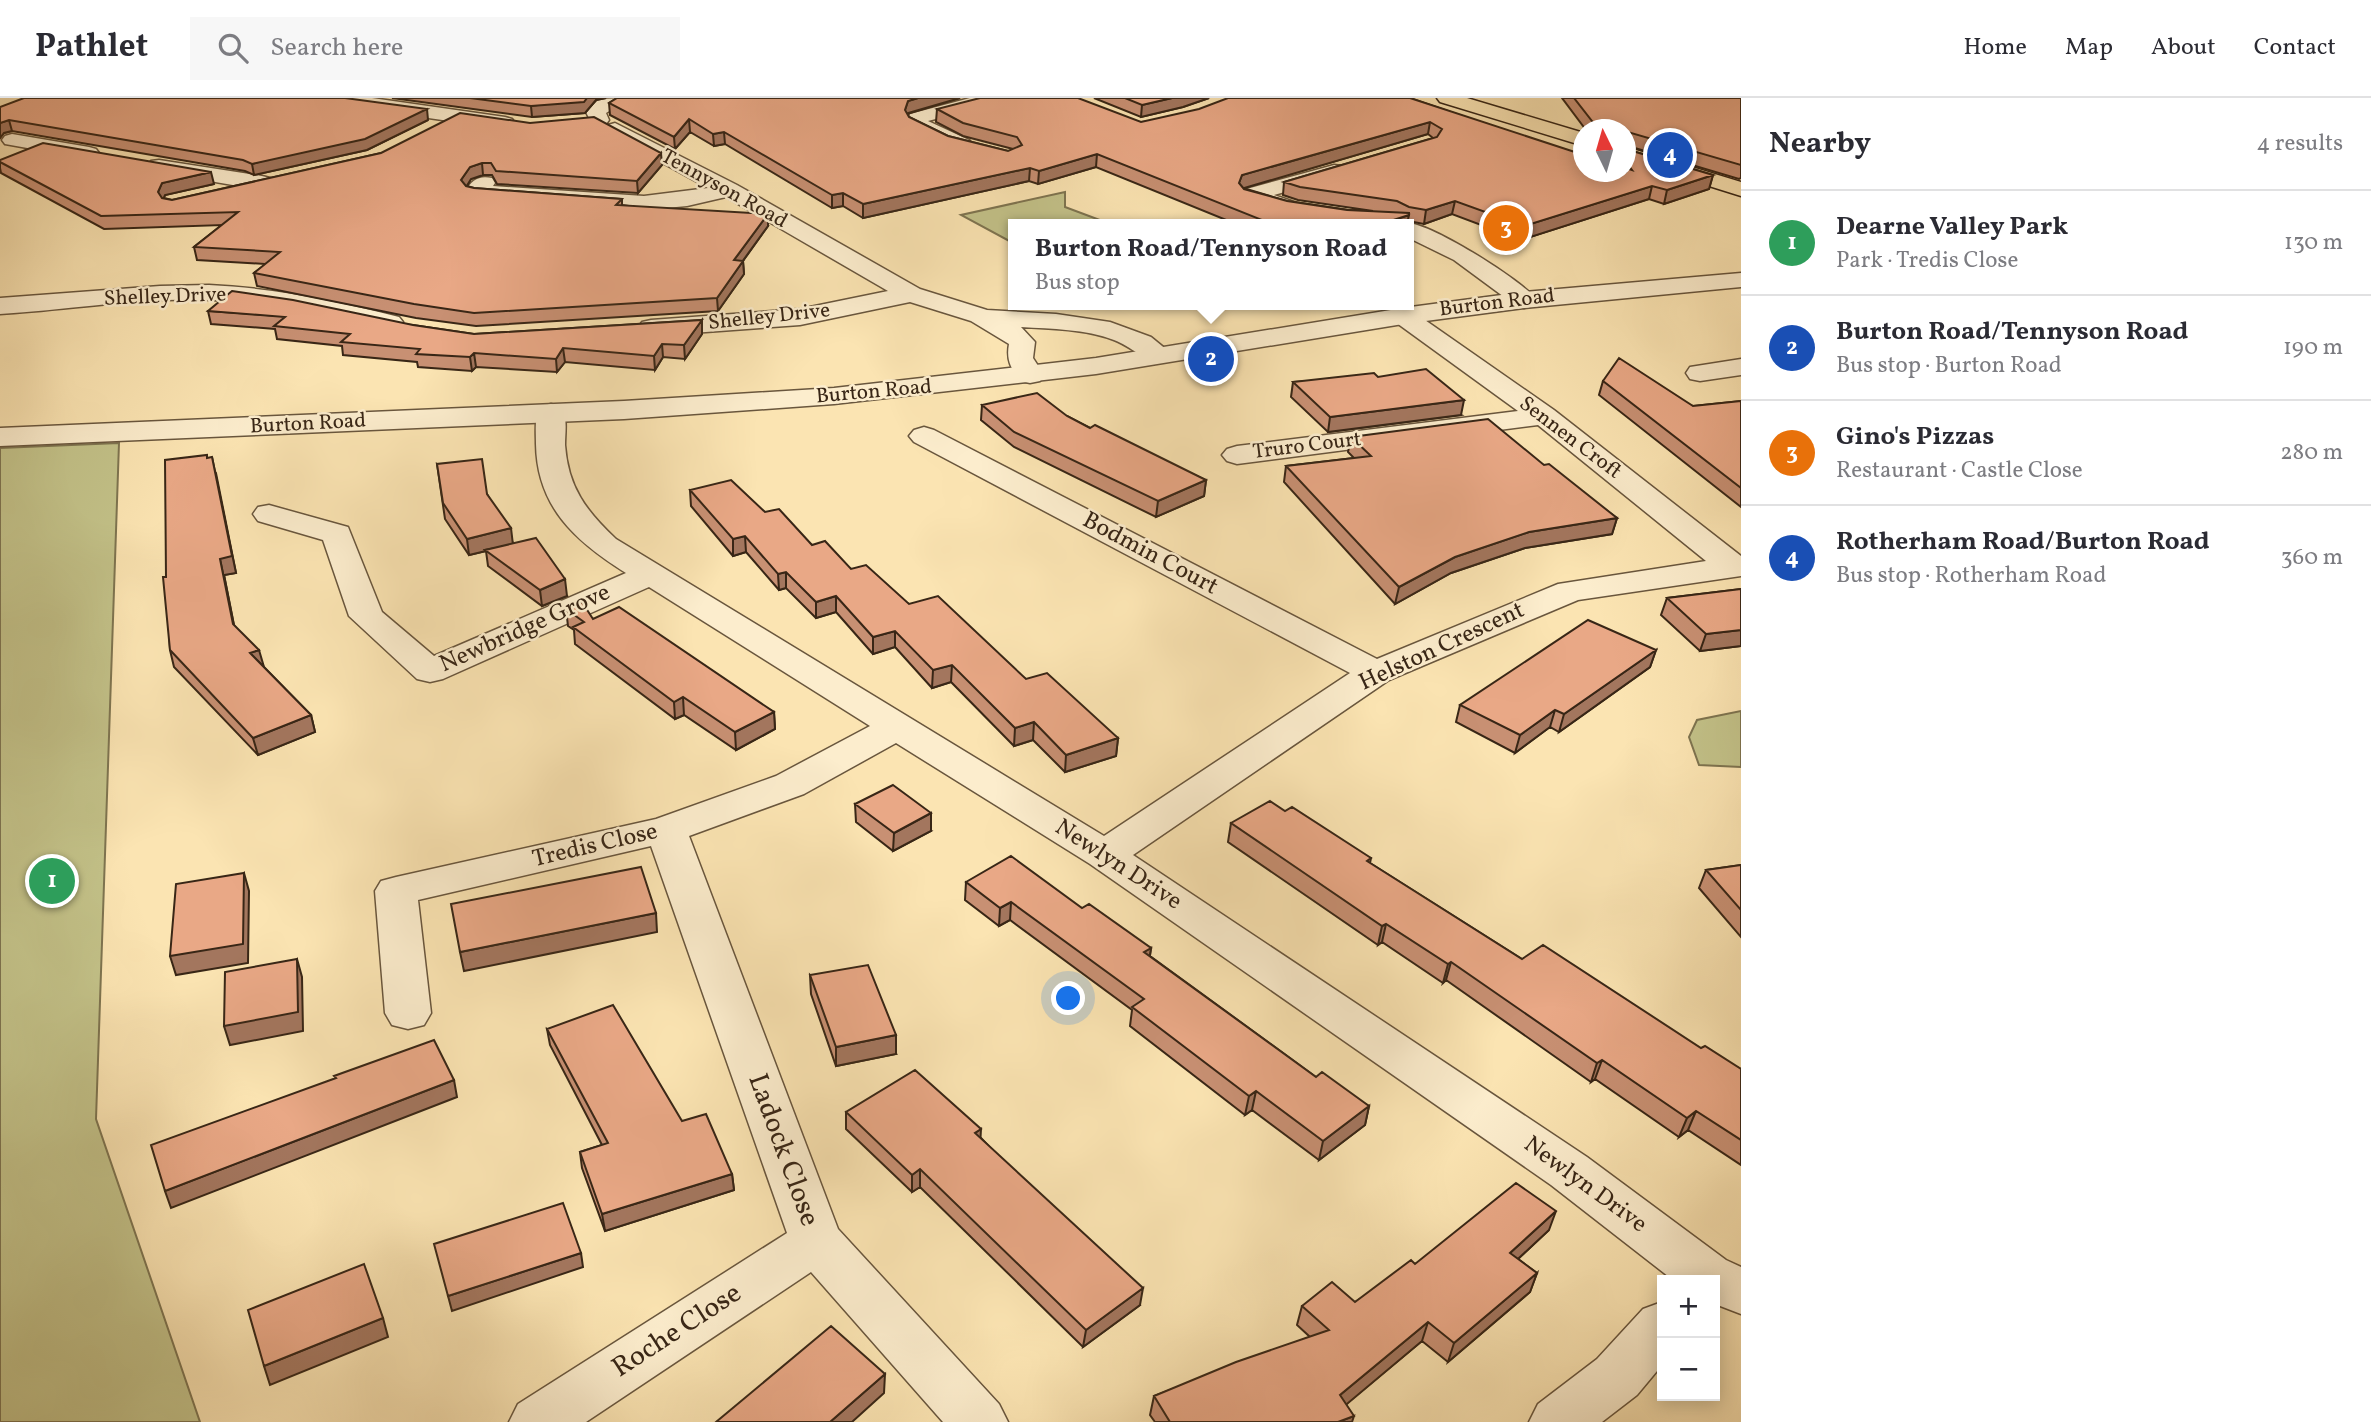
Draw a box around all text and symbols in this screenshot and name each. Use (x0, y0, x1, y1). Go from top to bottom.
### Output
search box (190, 17, 680, 80)
text: Pathlet (35, 25, 148, 71)
icon: search (214, 29, 252, 67)
text: Search here (270, 30, 403, 66)
text: Home (1963, 31, 2027, 65)
text: Map (2065, 31, 2113, 65)
text: About (2151, 31, 2216, 65)
text: Contact (2254, 31, 2336, 65)
north arrow (1573, 119, 1636, 182)
text: Nearby (1769, 123, 1871, 165)
text: 4 results (2257, 128, 2343, 160)
pin: 4 (1647, 129, 1693, 181)
street label: Tennyson Road (655, 142, 793, 236)
pin: 3 (1483, 202, 1529, 254)
text: Dearne Valley Park (1836, 209, 2068, 245)
popup (1008, 219, 1414, 310)
text: 1 (1787, 227, 1797, 259)
text: 130 m (2284, 227, 2343, 259)
text: Burton Road/Tennyson Road (1035, 231, 1387, 267)
text: Park · Tredis Close (1836, 245, 2018, 277)
text: Bus stop (1035, 267, 1120, 299)
street label: Shelley Drive (103, 280, 227, 314)
street label: Burton Road (1438, 282, 1556, 324)
street label: Shelley Drive (707, 296, 832, 338)
text: Burton Road/Tennyson Road (1836, 314, 2188, 350)
text: 2 (1786, 332, 1798, 364)
text: 190 m (2283, 332, 2343, 364)
pin: 2 (1188, 333, 1234, 385)
text: Bus stop · Burton Road (1836, 350, 2062, 382)
street label: Burton Road (815, 372, 933, 412)
street label: Sennen Croft (1513, 390, 1627, 486)
street label: Burton Road (249, 406, 367, 442)
text: Gino's Pizzas (1836, 419, 1994, 455)
street label: Truro Court (1251, 425, 1363, 467)
text: 3 (1786, 437, 1798, 469)
text: 280 m (2280, 437, 2343, 469)
text: Restaurant · Castle Close (1836, 455, 2083, 487)
street label: Bodmin Court (1076, 504, 1224, 604)
text: Rotherham Road/Burton Road (1836, 524, 2210, 560)
text: 4 (1785, 542, 1799, 574)
text: 360 m (2281, 542, 2343, 574)
text: Bus stop · Rotherham Road (1836, 560, 2106, 592)
street label: Newbridge Grove (434, 576, 616, 682)
street label: Helston Crescent (1354, 594, 1530, 700)
street label: Newlyn Drive (1048, 811, 1188, 919)
street label: Tredis Close (529, 815, 661, 877)
pin: 1 (29, 855, 75, 907)
your location (1051, 981, 1085, 1015)
street label: Ladock Close (737, 1068, 829, 1232)
street label: Newlyn Drive (1516, 1129, 1654, 1241)
street label: Roche Close (604, 1274, 750, 1388)
map controls (1657, 1275, 1720, 1401)
button: + (1657, 1275, 1720, 1338)
button: − (1657, 1338, 1720, 1401)

